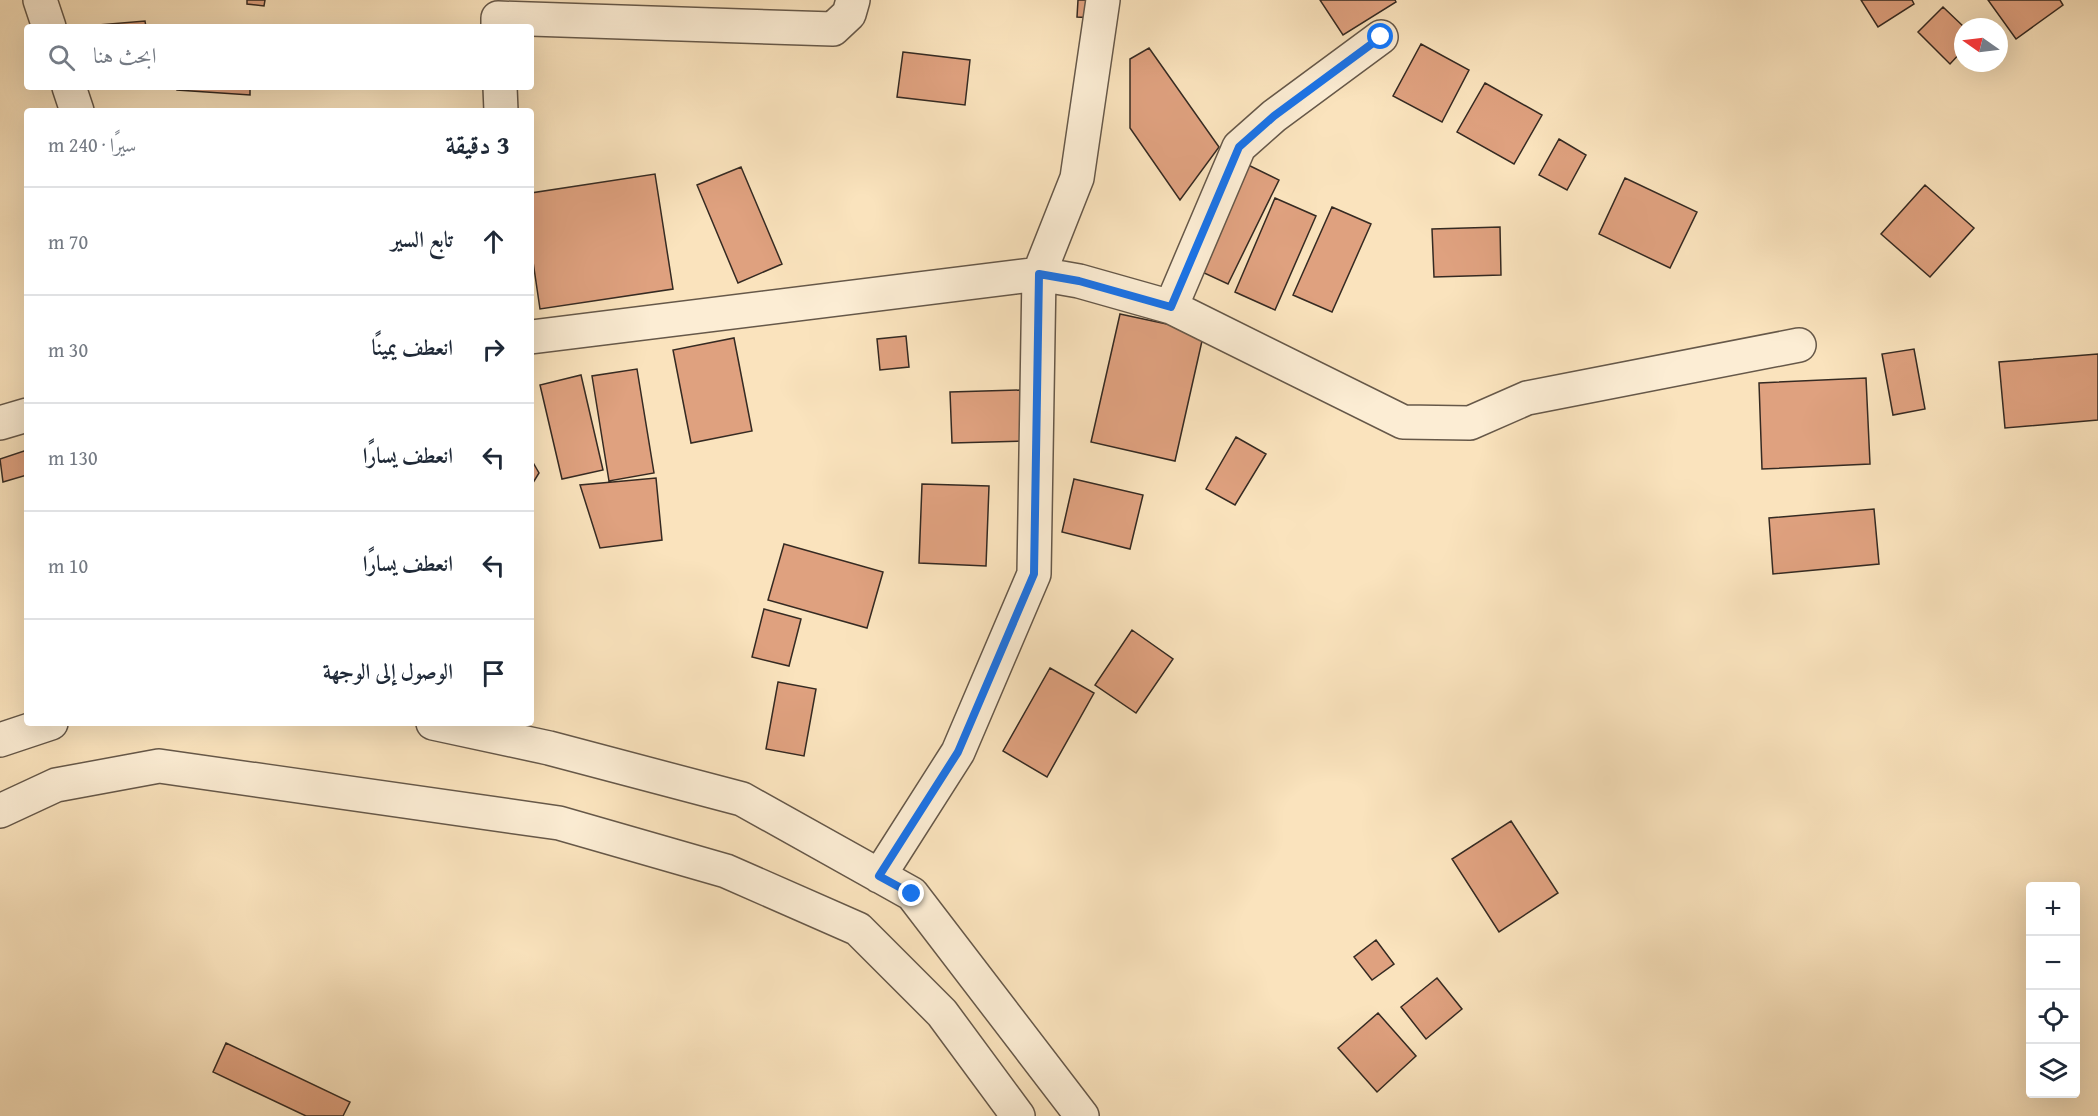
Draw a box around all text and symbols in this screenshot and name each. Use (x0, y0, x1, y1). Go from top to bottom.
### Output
north arrow (1954, 18, 2008, 72)
route start (1367, 23, 1393, 49)
search box (24, 24, 534, 90)
text: ابحث هنا (93, 39, 157, 71)
icon: search (45, 41, 78, 74)
text: 3 دقيقة (445, 125, 510, 164)
text: سيرًا · 240 m (48, 130, 136, 159)
text: تابع السير (391, 223, 453, 255)
icon: ahead (477, 225, 510, 258)
text: 70 m (48, 227, 88, 256)
text: انعطف يمينًا (372, 331, 453, 363)
icon: right (477, 333, 510, 366)
text: 30 m (48, 335, 88, 364)
text: انعطف يسارًا (363, 439, 453, 471)
icon: left (477, 441, 510, 474)
text: 130 m (48, 443, 98, 472)
text: انعطف يسارًا (363, 547, 453, 579)
icon: left (477, 549, 510, 582)
text: 10 m (48, 551, 88, 580)
text: الوصول إلى الوجهة (323, 655, 453, 687)
icon: arrive (477, 657, 510, 690)
route end (898, 880, 924, 906)
map controls (2026, 882, 2080, 1098)
button: + (2026, 882, 2080, 936)
button: − (2026, 936, 2080, 990)
button: locate (2026, 990, 2080, 1044)
button: layers (2026, 1044, 2080, 1098)

